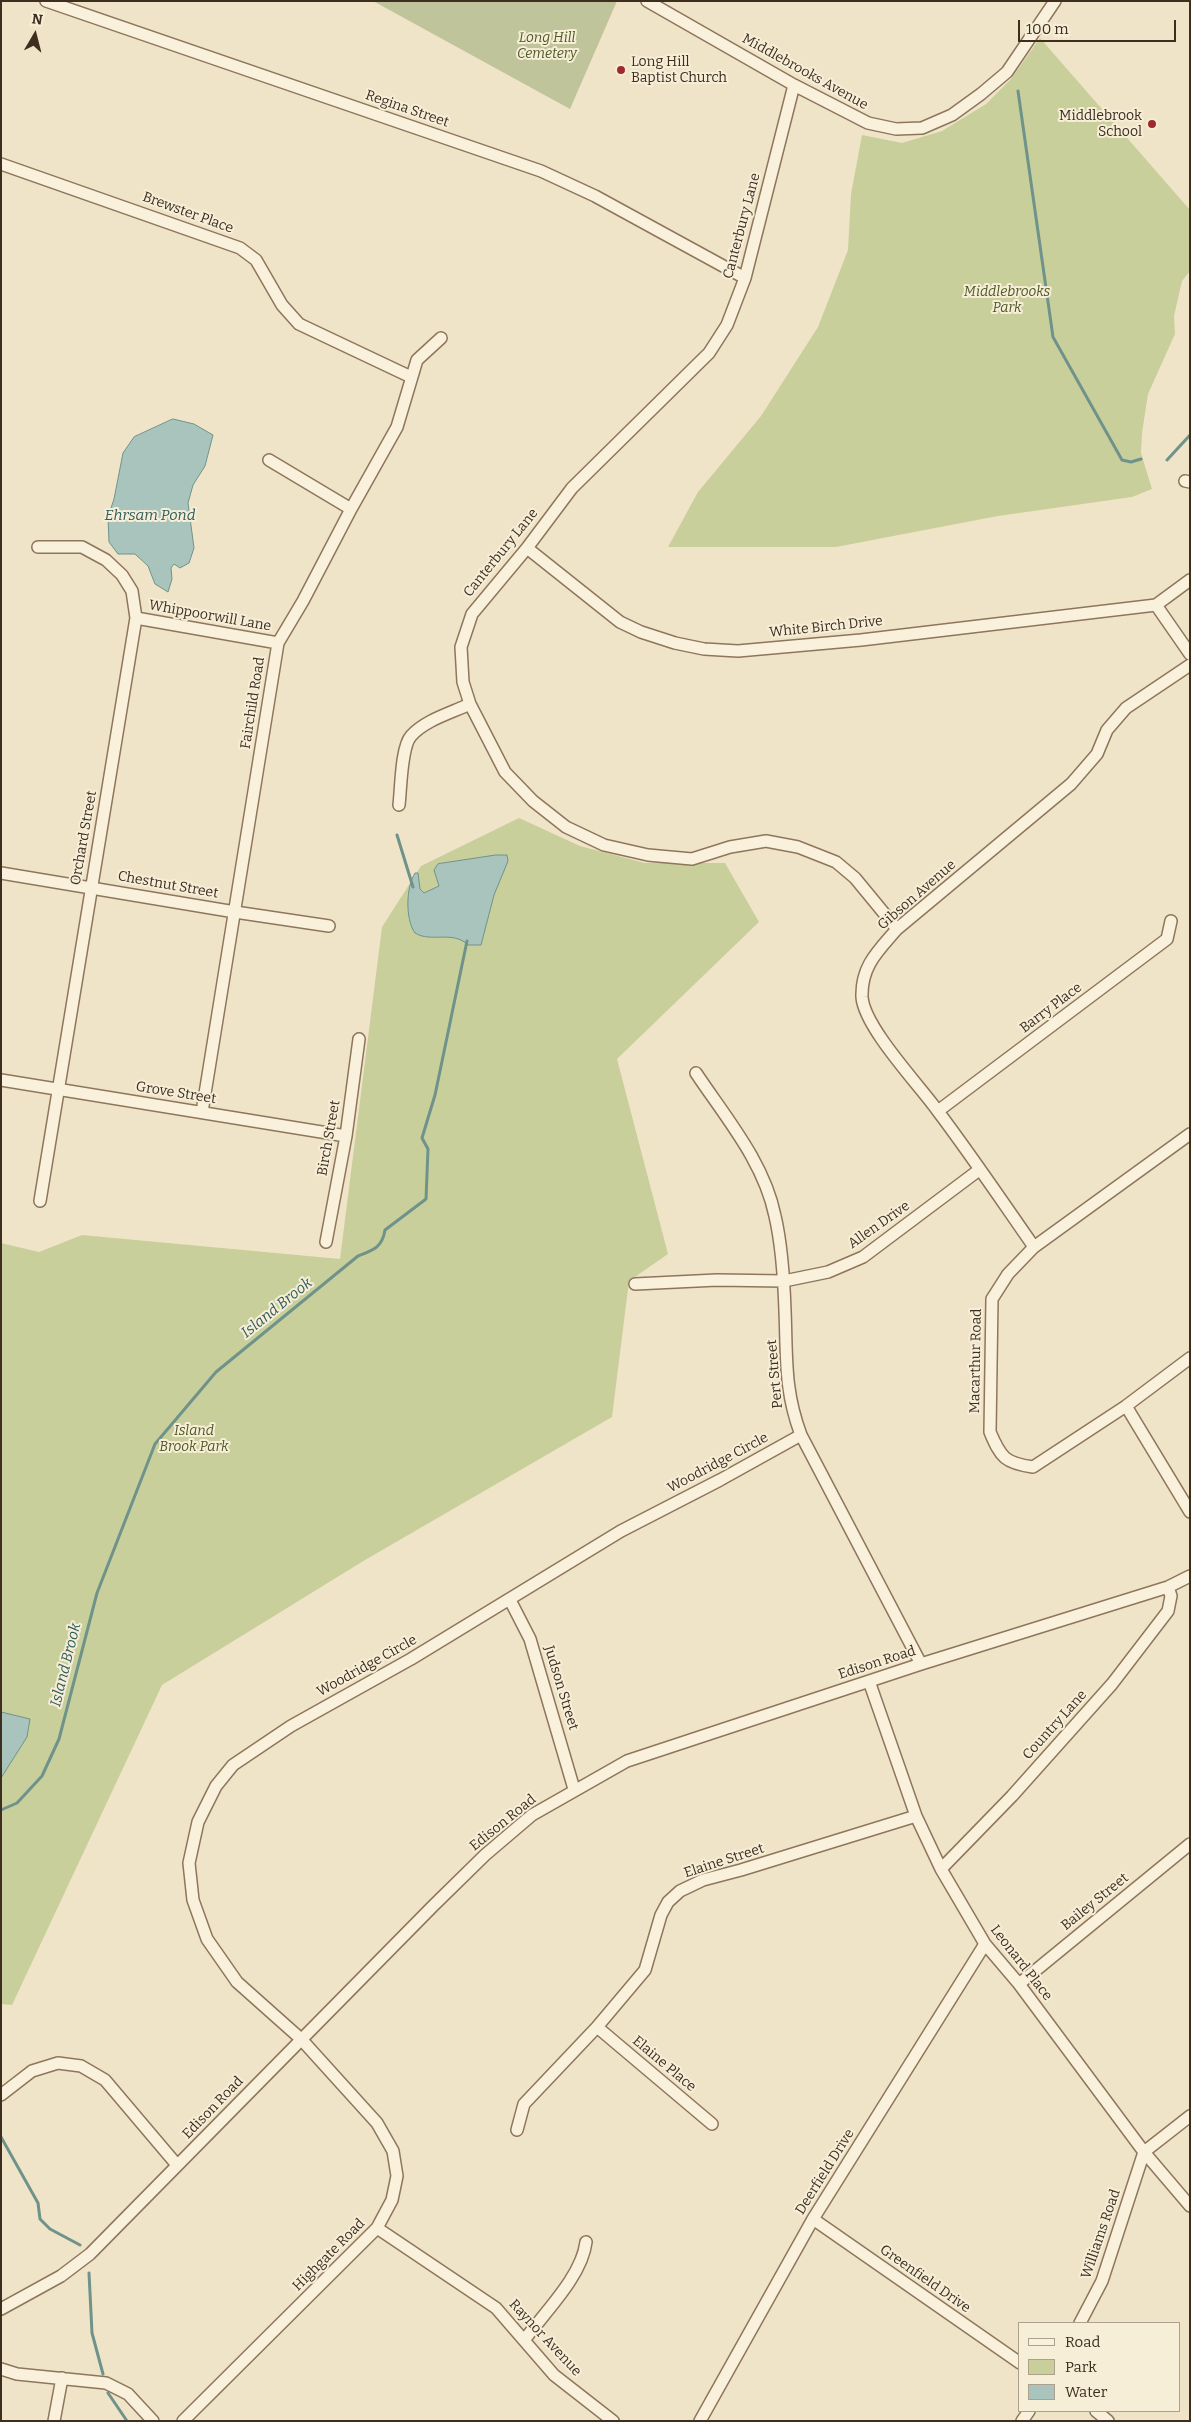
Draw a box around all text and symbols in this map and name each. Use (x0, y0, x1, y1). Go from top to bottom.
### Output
north arrow (10, 10, 60, 60)
text: N (31, 10, 44, 29)
scale bar (1021, 10, 1178, 42)
text: 100 m (1026, 20, 1069, 38)
park label: Long Hill Cemetery (517, 30, 577, 62)
street label: Middlebrooks Avenue (739, 30, 871, 114)
place label: Long Hill Baptist Church (631, 54, 727, 86)
marker: Long Hill Baptist Church (615, 64, 627, 76)
street label: Regina Street (363, 87, 451, 131)
place label: Middlebrook School (1059, 108, 1142, 140)
marker: Middlebrook School (1146, 118, 1158, 130)
street label: Canterbury Lane (720, 171, 764, 281)
street label: Brewster Place (140, 189, 236, 237)
park label: Middlebrooks Park (964, 284, 1050, 316)
street label: Canterbury Lane (460, 505, 542, 601)
water label: Ehrsam Pond (105, 507, 195, 525)
street label: Whippoorwill Lane (147, 597, 273, 635)
street label: White Birch Drive (768, 613, 884, 641)
street label: Fairchild Road (237, 656, 269, 750)
street label: Orchard Street (67, 789, 101, 887)
street label: Gibson Avenue (874, 856, 960, 934)
street label: Chestnut Street (116, 868, 220, 902)
street label: Barry Place (1017, 979, 1085, 1037)
street label: Grove Street (135, 1078, 217, 1108)
street label: Birch Street (314, 1099, 344, 1177)
street label: Allen Drive (845, 1198, 913, 1252)
water label: Island Brook (238, 1274, 316, 1342)
street label: Macarthur Road (967, 1308, 985, 1414)
street label: Pert Street (764, 1339, 786, 1409)
park label: Island Brook Park (159, 1423, 229, 1455)
street label: Woodridge Circle (665, 1429, 771, 1497)
water label: Island Brook (47, 1621, 85, 1709)
street label: Woodridge Circle (314, 1632, 420, 1700)
street label: Edison Road (836, 1643, 918, 1683)
street label: Judson Street (540, 1644, 582, 1732)
street label: Country Lane (1019, 1687, 1091, 1763)
street label: Edison Road (467, 1791, 539, 1855)
street label: Elaine Street (682, 1840, 766, 1882)
street label: Bailey Street (1058, 1870, 1132, 1934)
street label: Leonard Place (986, 1922, 1056, 2004)
street label: Elaine Place (629, 2033, 699, 2095)
street label: Edison Road (179, 2073, 247, 2143)
street label: Deerfield Drive (792, 2126, 858, 2218)
street label: Williams Road (1078, 2187, 1124, 2281)
street label: Highgate Road (289, 2215, 369, 2295)
street label: Greenfield Drive (876, 2241, 974, 2317)
street label: Raynor Avenue (505, 2296, 585, 2380)
legend (1018, 2322, 1181, 2412)
text: Road (1065, 2333, 1100, 2351)
text: Park (1065, 2358, 1097, 2376)
text: Water (1065, 2383, 1107, 2401)

